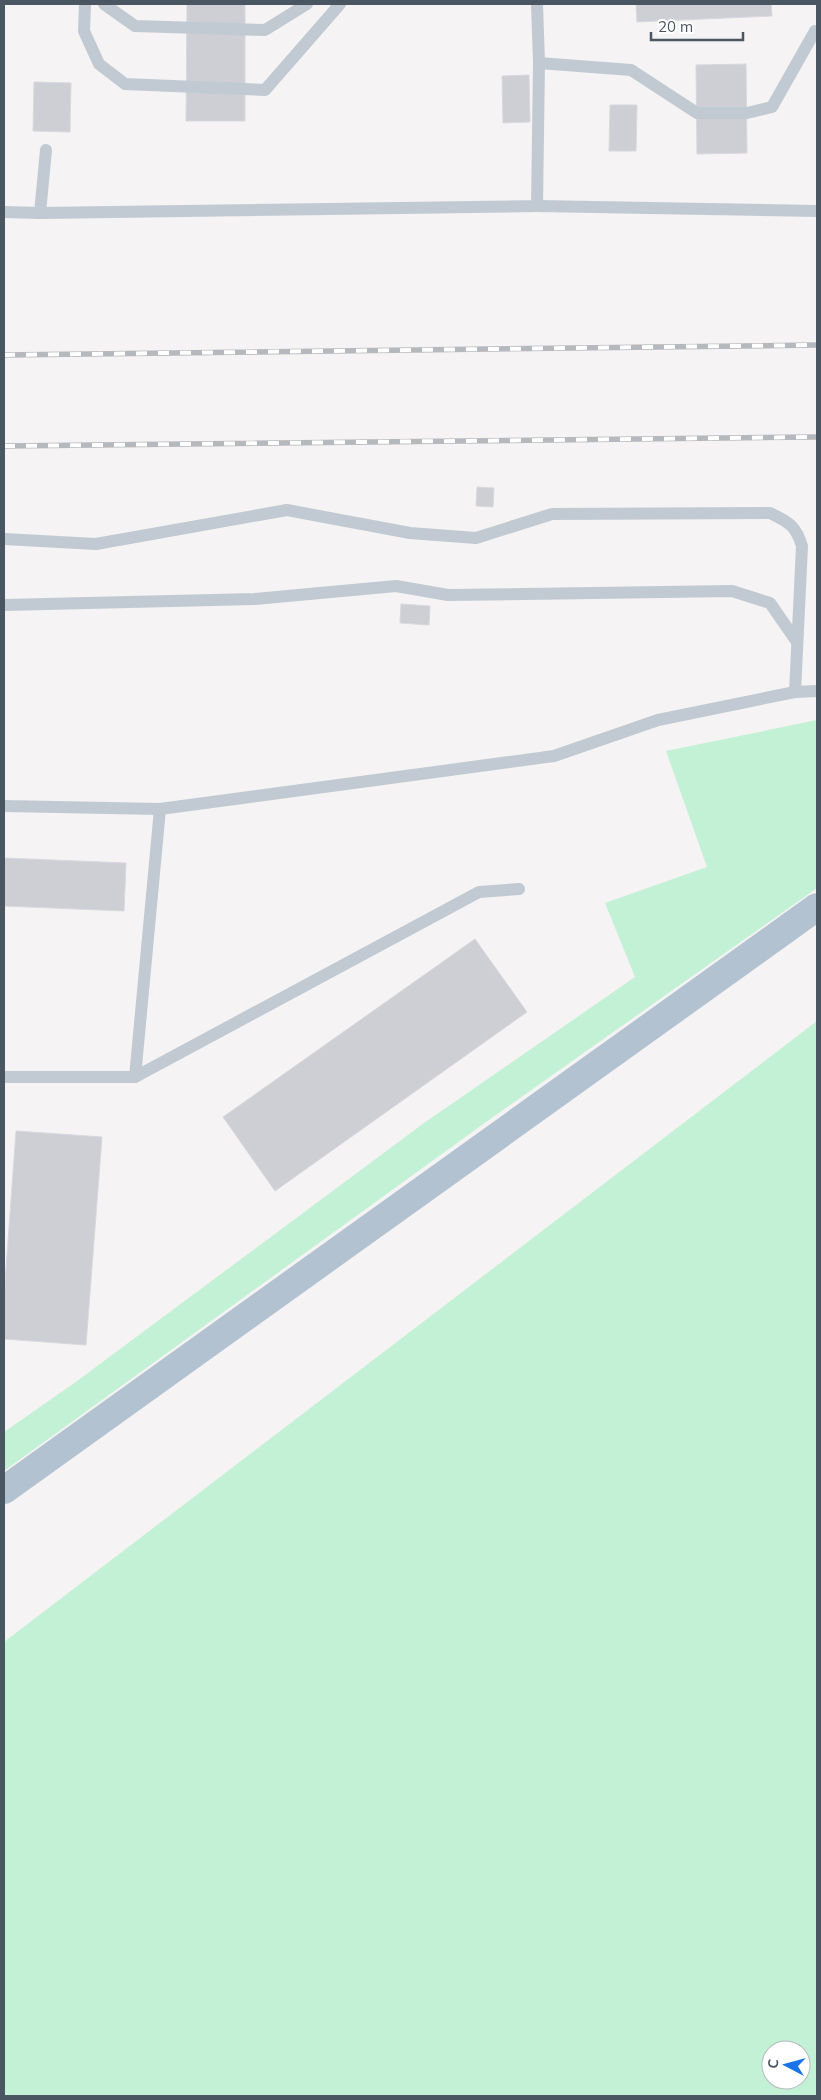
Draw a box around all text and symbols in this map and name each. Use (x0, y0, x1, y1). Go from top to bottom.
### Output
scale bar (651, 10, 744, 42)
text: 20 m (658, 17, 693, 36)
north arrow (761, 2040, 811, 2090)
text: С (764, 2058, 783, 2069)

